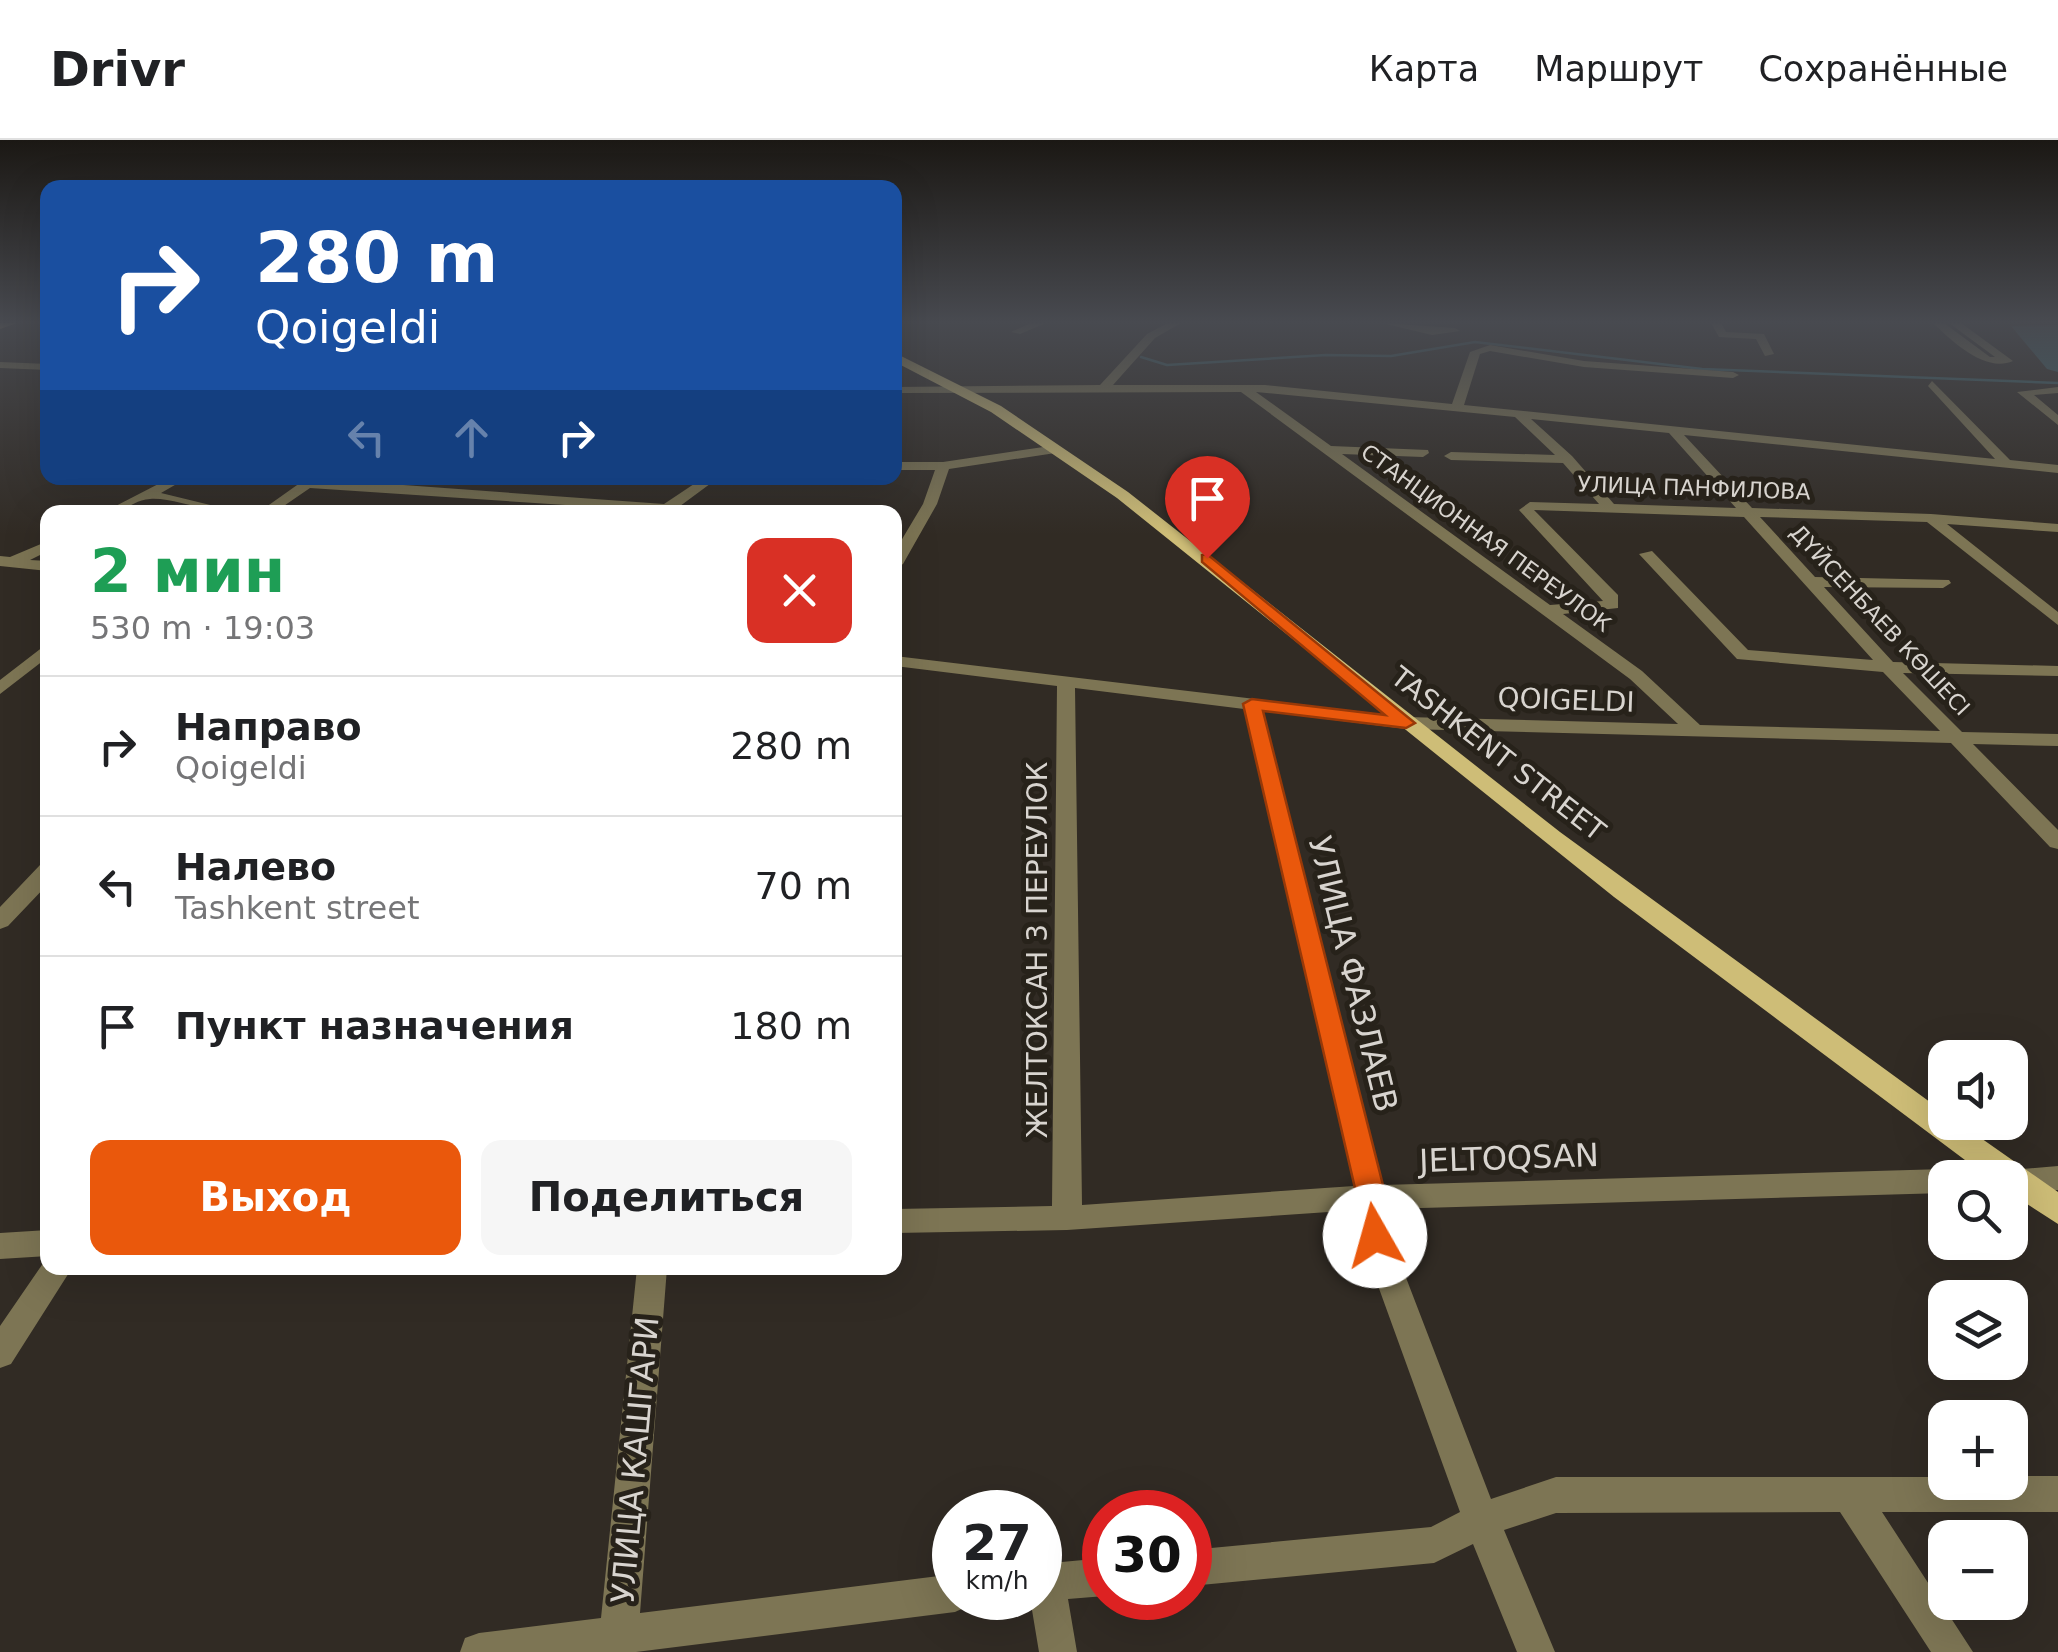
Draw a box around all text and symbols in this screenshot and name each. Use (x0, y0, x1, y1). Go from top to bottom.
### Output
text: Drivr (50, 41, 185, 97)
text: Карта (1369, 49, 1479, 89)
text: Маршрут (1534, 49, 1703, 89)
text: Сохранённые (1758, 49, 2008, 89)
text: 280 m (255, 217, 498, 299)
icon: right (90, 220, 220, 350)
text: Qoigeldi (255, 301, 440, 354)
icon: left (339, 410, 394, 465)
icon: ahead (444, 410, 499, 465)
icon: right (549, 410, 604, 465)
street label: СТАНЦИОННАЯ ПЕРЕУЛОК (1356, 439, 1616, 637)
pin (1165, 456, 1250, 559)
icon: arrive (1180, 471, 1235, 526)
street label: УЛИЦА ПАНФИЛОВА (1577, 471, 1811, 505)
street label: ДҮЙСЕНБАЕВ КӨШЕСІ (1785, 520, 1975, 720)
text: 2 мин (90, 536, 285, 606)
button: close (747, 538, 852, 643)
text: 530 m · 19:03 (90, 609, 315, 647)
street label: TASHKENT STREET (1384, 660, 1612, 848)
street label: QOIGELDI (1497, 681, 1635, 719)
text: Направо (175, 705, 362, 749)
icon: right (90, 719, 145, 774)
text: 280 m (730, 724, 852, 768)
text: Qoigeldi (175, 749, 307, 787)
street label: ЖЕЛТОКСАН 3 ПЕРЕУЛОК (1021, 762, 1054, 1138)
street label: УЛИЦА ФАЗЛАЕВ (1300, 832, 1406, 1116)
text: Налево (175, 845, 336, 889)
icon: left (90, 859, 145, 914)
text: 70 m (755, 864, 852, 908)
text: Tashkent street (175, 889, 419, 927)
icon: arrive (90, 999, 145, 1054)
text: Пункт назначения (175, 1004, 574, 1048)
text: 180 m (730, 1004, 852, 1048)
map controls (1928, 1040, 2028, 1620)
button: sound (1928, 1040, 2028, 1140)
street label: JELTOQSAN (1417, 1136, 1599, 1180)
button: Выход (90, 1140, 461, 1255)
button: Поделиться (481, 1140, 852, 1255)
button: search (1928, 1160, 2028, 1260)
position arrow (1323, 1184, 1427, 1288)
button: layers (1928, 1280, 2028, 1380)
street label: УЛИЦА КАШГАРИ (604, 1315, 666, 1605)
button: + (1928, 1400, 2028, 1500)
speed limit sign: 30 (1082, 1490, 1212, 1620)
text: 27 (962, 1514, 1032, 1572)
button: − (1928, 1520, 2028, 1620)
text: km/h (965, 1566, 1029, 1595)

